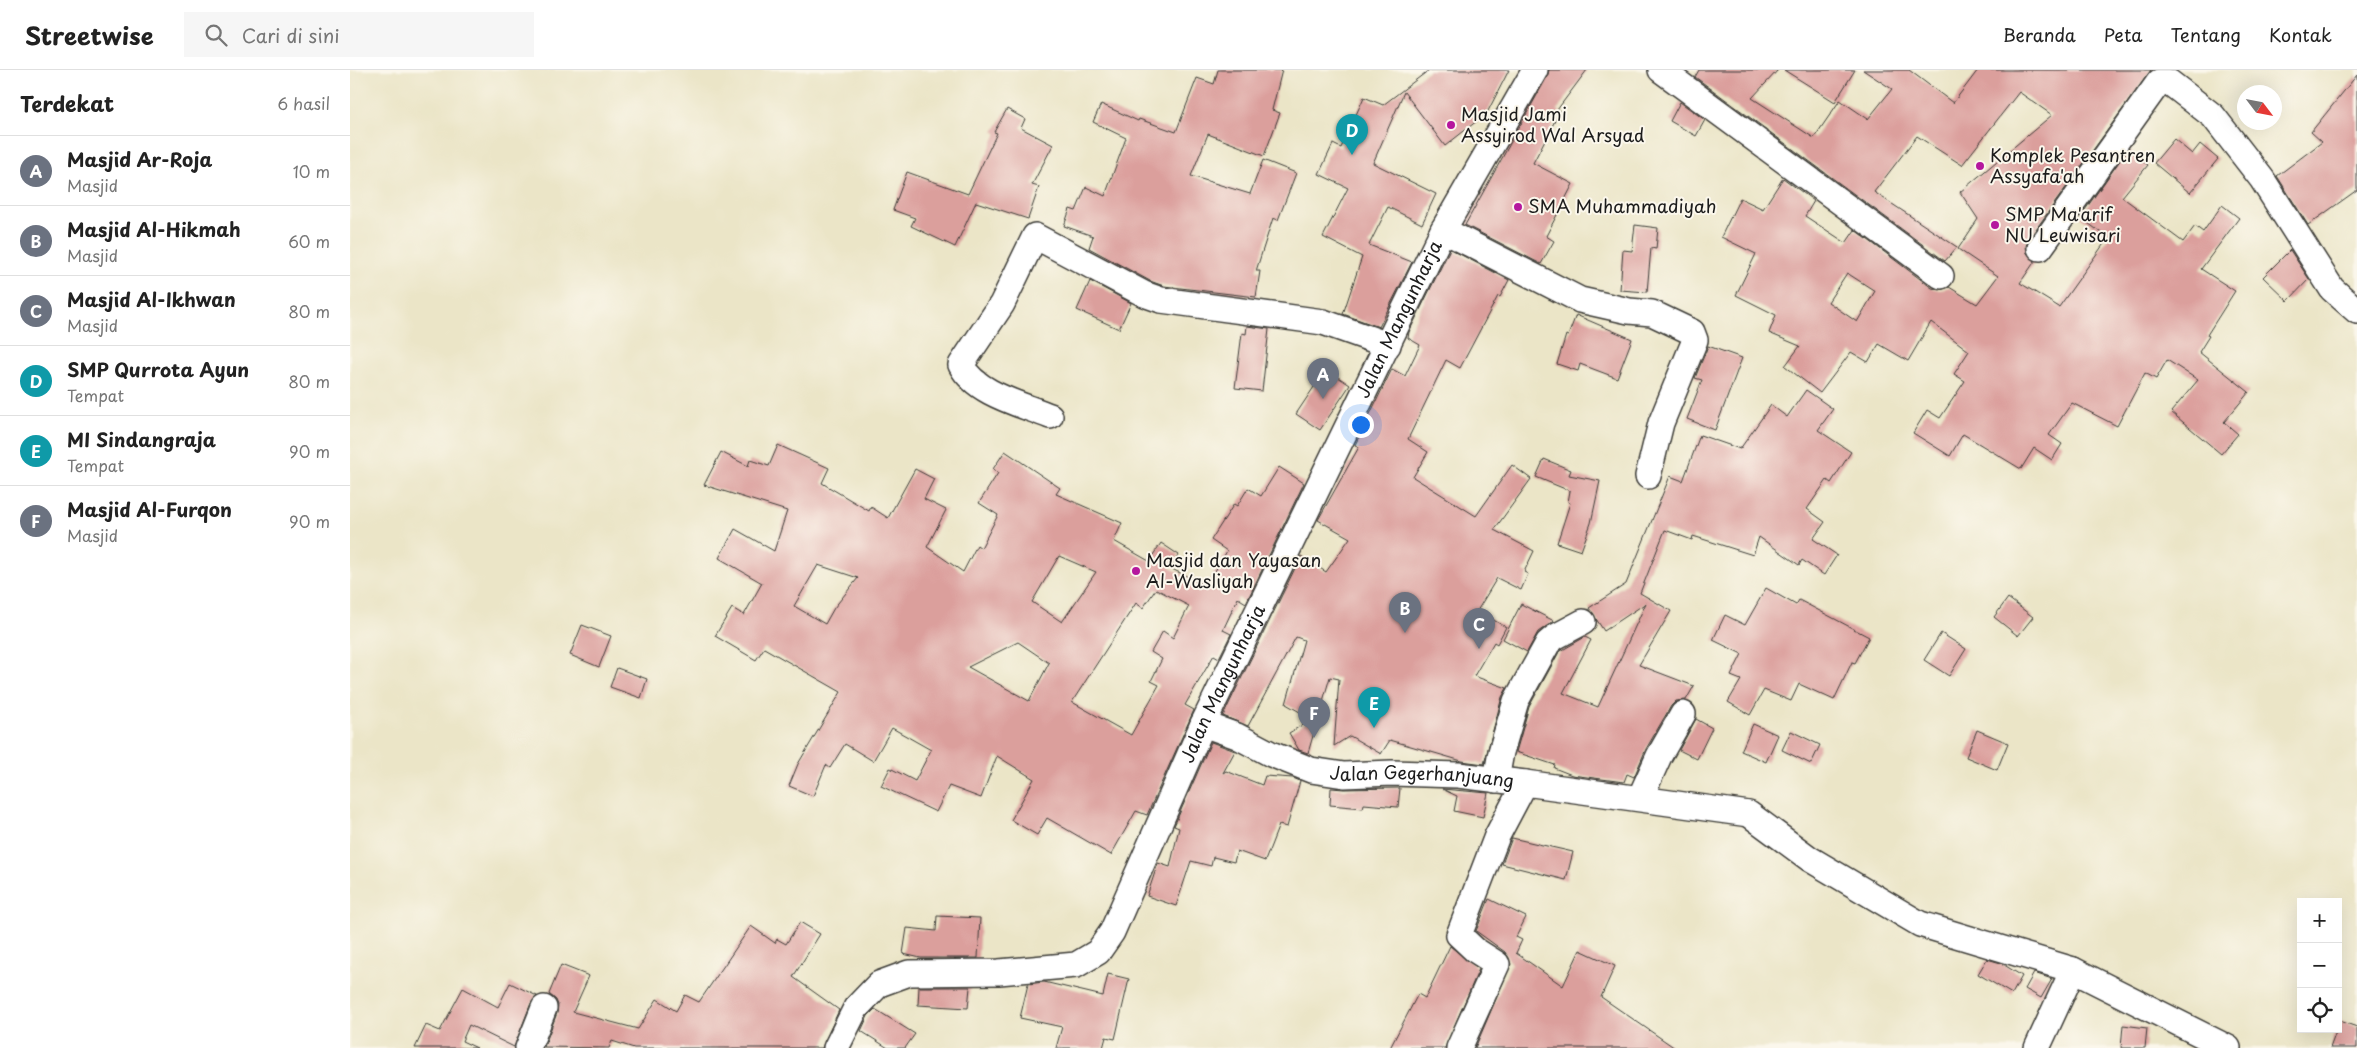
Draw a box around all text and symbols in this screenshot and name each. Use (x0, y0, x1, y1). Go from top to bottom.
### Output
search box (184, 12, 534, 57)
text: Streetwise (25, 17, 154, 53)
icon: search (202, 21, 230, 49)
text: Cari di sini (242, 21, 340, 49)
text: Beranda (2003, 21, 2076, 48)
text: Peta (2104, 21, 2142, 48)
text: Tentang (2170, 21, 2241, 48)
text: Kontak (2269, 21, 2332, 48)
north arrow (2237, 85, 2282, 130)
text: Terdekat (20, 87, 114, 119)
text: 6 hasil (278, 91, 330, 115)
place label: Masjid Jami Assyirod Wal Arsyad (1461, 100, 1645, 148)
pin: D (1336, 114, 1368, 155)
marker: Masjid Jami Assyirod Wal Arsyad (1445, 119, 1457, 131)
place label: Komplek Pesantren Assyafa'ah (1990, 141, 2155, 189)
text: Masjid Ar-Roja (67, 145, 212, 173)
text: A (30, 159, 42, 183)
text: 10 m (293, 159, 330, 183)
marker: Komplek Pesantren Assyafa'ah (1974, 160, 1986, 172)
text: Masjid (67, 173, 118, 197)
place label: SMA Muhammadiyah (1528, 192, 1717, 219)
place label: SMP Ma'arif NU Leuwisari (2005, 200, 2121, 248)
marker: SMA Muhammadiyah (1512, 201, 1524, 213)
text: Masjid Al-Hikmah (67, 215, 241, 243)
marker: SMP Ma'arif NU Leuwisari (1989, 219, 2001, 231)
text: B (31, 229, 41, 253)
text: 60 m (288, 229, 330, 253)
street label: Jalan Mangunharja (1348, 235, 1448, 402)
text: Masjid (67, 243, 118, 267)
text: Masjid Al-Ikhwan (67, 285, 236, 313)
text: C (30, 299, 42, 323)
text: 80 m (288, 299, 330, 323)
text: Masjid (67, 313, 118, 337)
text: SMP Qurrota Ayun (67, 355, 249, 383)
pin: A (1307, 358, 1339, 399)
text: D (30, 369, 42, 393)
text: 80 m (288, 369, 330, 393)
text: Tempat (67, 383, 124, 407)
your location (1348, 412, 1374, 438)
text: MI Sindangraja (67, 425, 216, 453)
text: E (31, 439, 41, 463)
text: 90 m (289, 439, 330, 463)
text: Tempat (67, 453, 124, 477)
text: Masjid Al-Furqon (67, 495, 232, 523)
text: F (31, 509, 41, 533)
text: 90 m (289, 509, 330, 533)
text: Masjid (67, 523, 118, 547)
place label: Masjid dan Yayasan Al-Wasliyah (1146, 546, 1321, 594)
marker: Masjid dan Yayasan Al-Wasliyah (1130, 565, 1142, 577)
pin: B (1389, 592, 1421, 633)
street label: Jalan Mangunharja (1173, 599, 1271, 767)
pin: C (1463, 608, 1495, 649)
pin: E (1358, 687, 1390, 728)
pin: F (1298, 697, 1330, 738)
street label: Jalan Gegerhanjuang (1328, 758, 1516, 794)
map controls (2297, 898, 2342, 1033)
button: + (2297, 898, 2342, 943)
button: − (2297, 943, 2342, 988)
button: locate (2297, 988, 2342, 1033)

